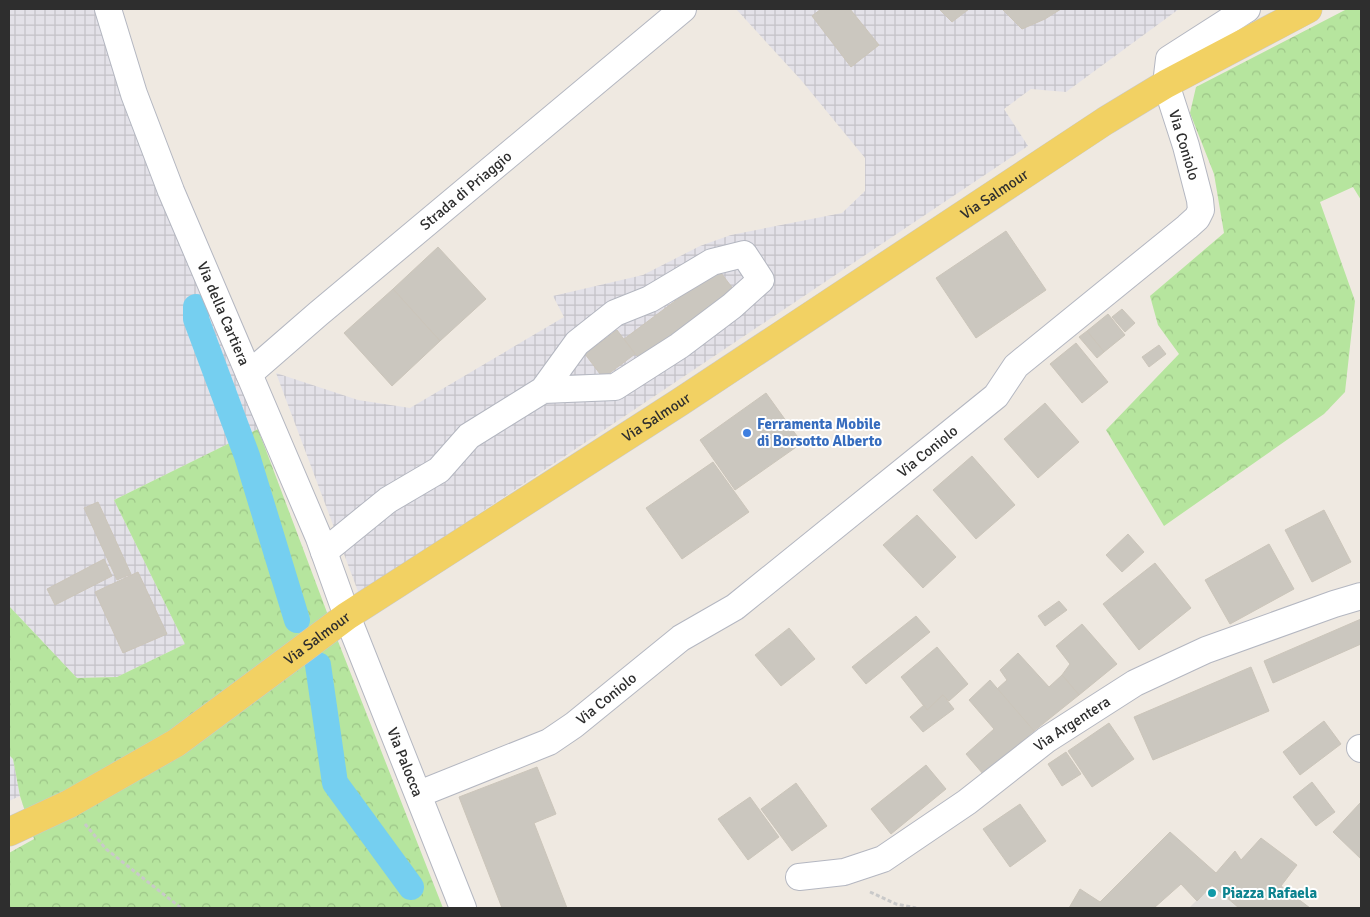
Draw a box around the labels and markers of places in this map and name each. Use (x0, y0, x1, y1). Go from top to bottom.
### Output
place label: Ferramenta Mobile di Borsotto Alberto (757, 415, 882, 450)
marker: Ferramenta Mobile di Borsotto Alberto (741, 427, 753, 439)
place label: Piazza Rafaela (1222, 884, 1318, 902)
marker: Piazza Rafaela (1206, 887, 1218, 899)

